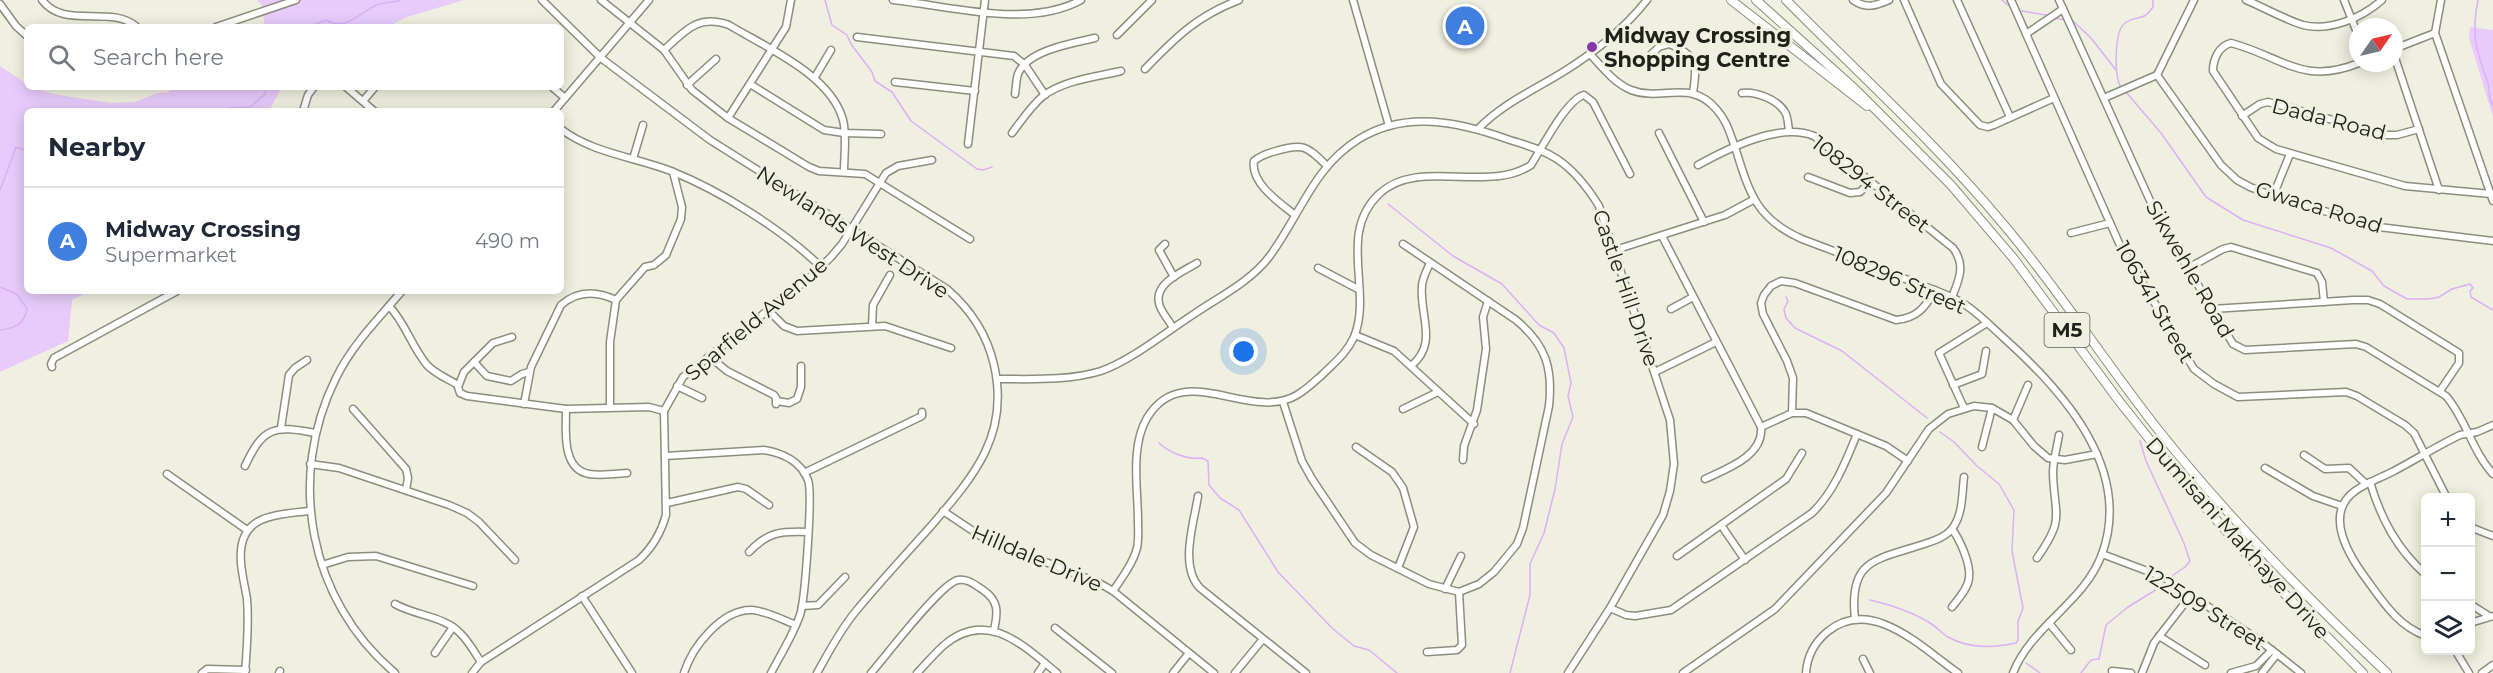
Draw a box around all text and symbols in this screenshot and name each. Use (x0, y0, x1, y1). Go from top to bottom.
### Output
pin: A (1446, 3, 1484, 48)
north arrow (2349, 18, 2403, 72)
place label: Midway Crossing Shopping Centre (1604, 23, 1791, 72)
search box (24, 24, 564, 90)
marker: Midway Crossing Shopping Centre (1585, 40, 1599, 54)
icon: search (45, 41, 78, 74)
text: Search here (93, 44, 224, 71)
street label: Dada Road (2269, 93, 2389, 145)
street label: 108294 Street (1807, 130, 1935, 238)
text: Nearby (48, 131, 145, 163)
street label: Newlands West Drive (752, 160, 954, 304)
street label: Gwaca Road (2253, 176, 2385, 238)
street label: Sikwehle Road (2141, 196, 2239, 342)
street label: Castle Hill Drive (1587, 206, 1665, 370)
text: Midway Crossing (105, 216, 301, 243)
text: A (60, 229, 75, 253)
text: 490 m (475, 229, 540, 253)
street label: 106341 Street (2110, 237, 2200, 367)
street label: 108296 Street (1830, 241, 1970, 319)
text: Supermarket (105, 243, 237, 267)
street label: Sparfield Avenue (680, 252, 832, 386)
road number: M5 (2044, 313, 2090, 347)
your location (1229, 337, 1258, 366)
street label: Dumisani Makhaye Drive (2141, 432, 2335, 644)
map controls (2421, 493, 2475, 655)
button: + (2421, 493, 2475, 547)
street label: Hilldale Drive (968, 519, 1106, 597)
button: − (2421, 547, 2475, 601)
street label: 122509 Street (2139, 561, 2271, 655)
button: layers (2421, 601, 2475, 655)

